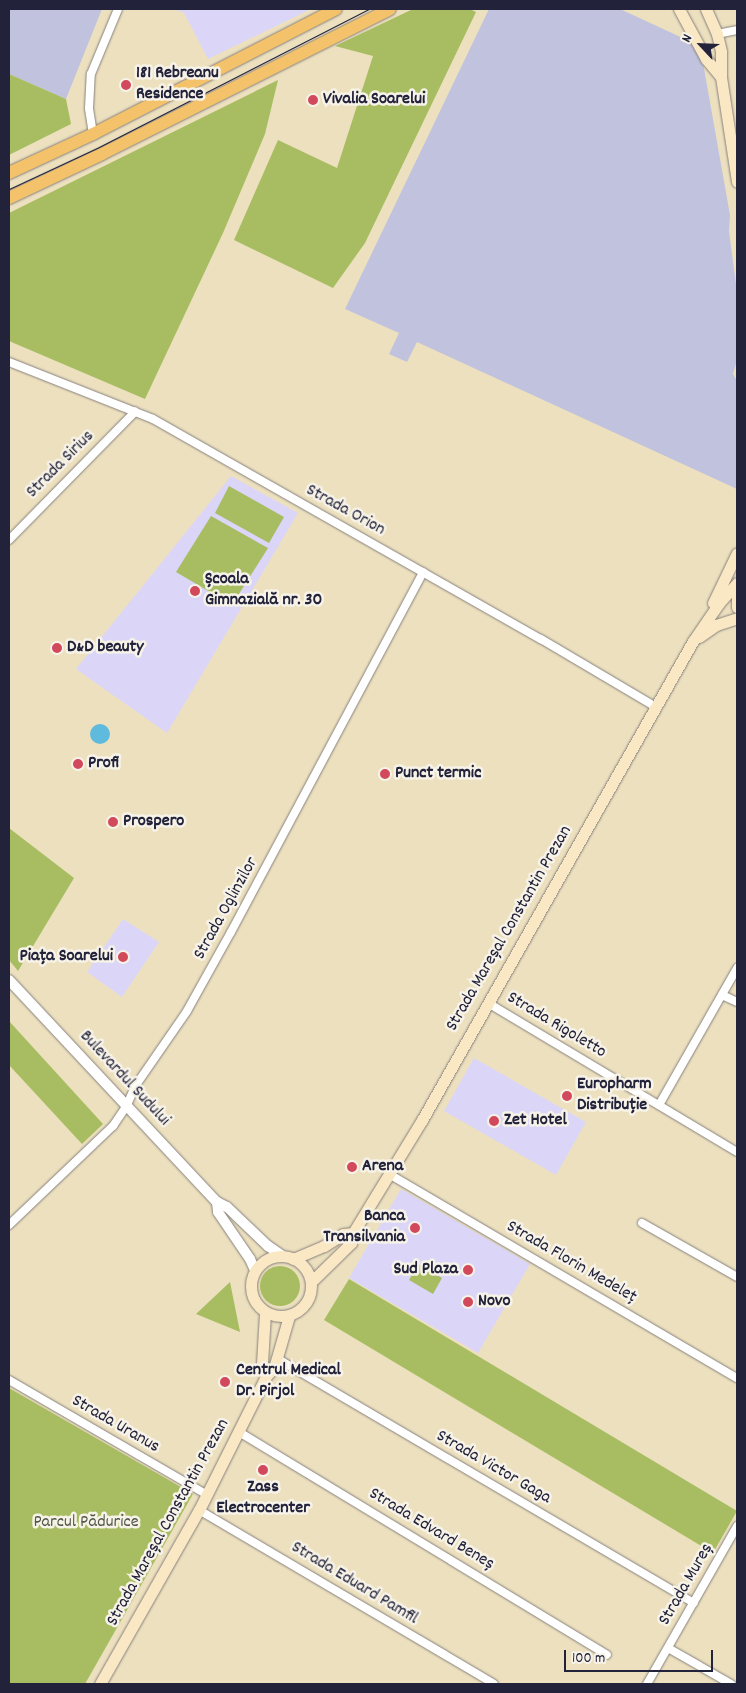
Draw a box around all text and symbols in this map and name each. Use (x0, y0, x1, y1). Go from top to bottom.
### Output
north arrow (676, 20, 726, 70)
text: N (677, 31, 698, 46)
place label: 181 Rebreanu Residence (136, 64, 219, 106)
marker: 181 Rebreanu Residence (120, 79, 132, 91)
place label: Vivalia Soarelui (323, 89, 425, 111)
marker: Vivalia Soarelui (307, 94, 319, 106)
street label: Strada Sirius (23, 427, 99, 503)
street label: Strada Orion (302, 480, 388, 542)
place label: Școala Gimnazială nr. 30 (205, 570, 322, 612)
marker: Școala Gimnazială nr. 30 (189, 585, 201, 597)
place label: D&D beauty (67, 637, 143, 659)
marker: D&D beauty (51, 642, 63, 654)
place label: Profi (88, 753, 119, 775)
marker: Profi (72, 758, 84, 770)
place label: Punct termic (395, 763, 481, 785)
marker: Punct termic (379, 768, 391, 780)
place label: Prospero (123, 811, 184, 833)
marker: Prospero (107, 816, 119, 828)
street label: Strada Mareșal Constantin Prezan (442, 822, 578, 1036)
street label: Strada Oglinzilor (190, 854, 264, 964)
place label: Piața Soarelui (20, 946, 113, 968)
marker: Piața Soarelui (117, 951, 129, 963)
street label: Strada Rigoletto (502, 988, 610, 1064)
street label: Bulevardul Sudului (74, 1027, 174, 1131)
place label: Europharm Distribuție (577, 1075, 652, 1118)
marker: Europharm Distribuție (561, 1090, 573, 1102)
place label: Zet Hotel (504, 1110, 567, 1132)
marker: Zet Hotel (488, 1115, 500, 1127)
place label: Arena (362, 1156, 403, 1178)
marker: Arena (346, 1161, 358, 1173)
place label: Banca Transilvania (323, 1207, 405, 1250)
street label: Strada Florin Medeleț (502, 1217, 640, 1309)
marker: Banca Transilvania (409, 1222, 421, 1234)
place label: Sud Plaza (394, 1259, 458, 1281)
marker: Sud Plaza (462, 1264, 474, 1276)
place label: Novo (478, 1291, 510, 1313)
marker: Novo (462, 1296, 474, 1308)
place label: Centrul Medical Dr. Pirjol (236, 1361, 341, 1404)
marker: Centrul Medical Dr. Pirjol (218, 1375, 232, 1389)
street label: Strada Uranus (67, 1391, 163, 1459)
street label: Strada Mareșal Constantin Prezan (103, 1416, 235, 1630)
street label: Strada Victor Gaga (432, 1426, 554, 1510)
marker: Zass Electrocenter (257, 1464, 269, 1476)
place label: Zass Electrocenter (216, 1478, 310, 1520)
street label: Strada Edvard Beneș (364, 1484, 498, 1576)
park label: Parcul Pădurice (33, 1512, 139, 1534)
street label: Strada Eduard Pamfil (287, 1538, 421, 1630)
street label: Strada Mureș (655, 1540, 719, 1630)
scale bar (566, 1640, 715, 1672)
text: 100 m (572, 1648, 605, 1670)

